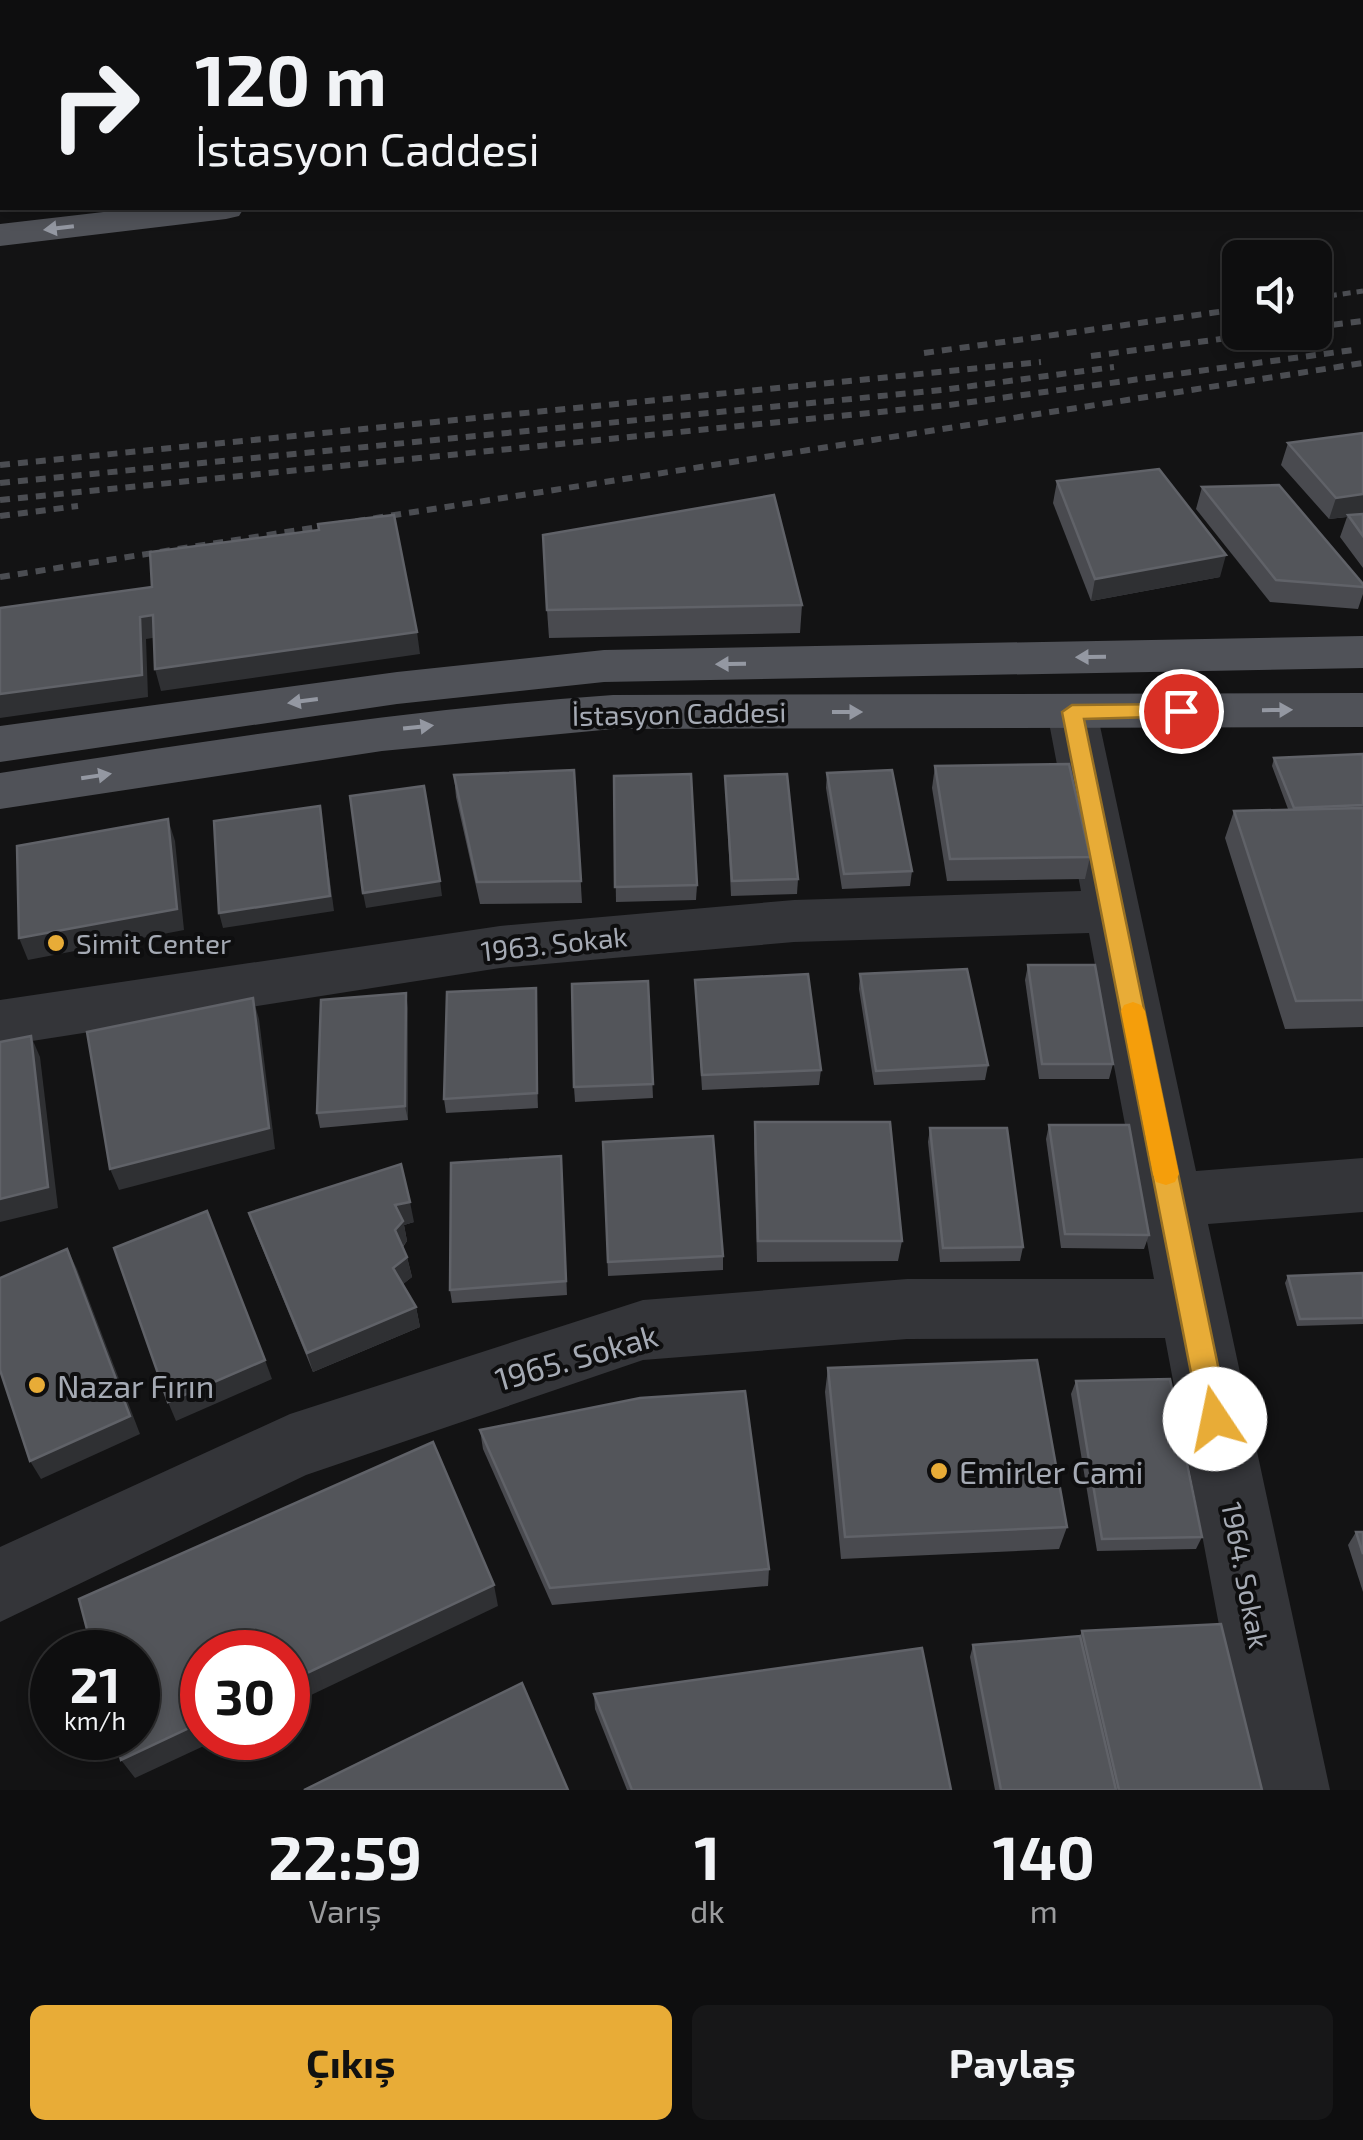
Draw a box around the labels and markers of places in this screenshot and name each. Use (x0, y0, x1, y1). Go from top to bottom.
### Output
pin (1139, 669, 1224, 754)
place label: Simit Center (76, 926, 231, 960)
marker: Simit Center (45, 932, 67, 954)
place label: Nazar Fırın (57, 1366, 214, 1404)
marker: Nazar Fırın (26, 1374, 48, 1396)
place label: Emirler Cami (959, 1452, 1144, 1490)
marker: Emirler Cami (928, 1460, 950, 1482)

